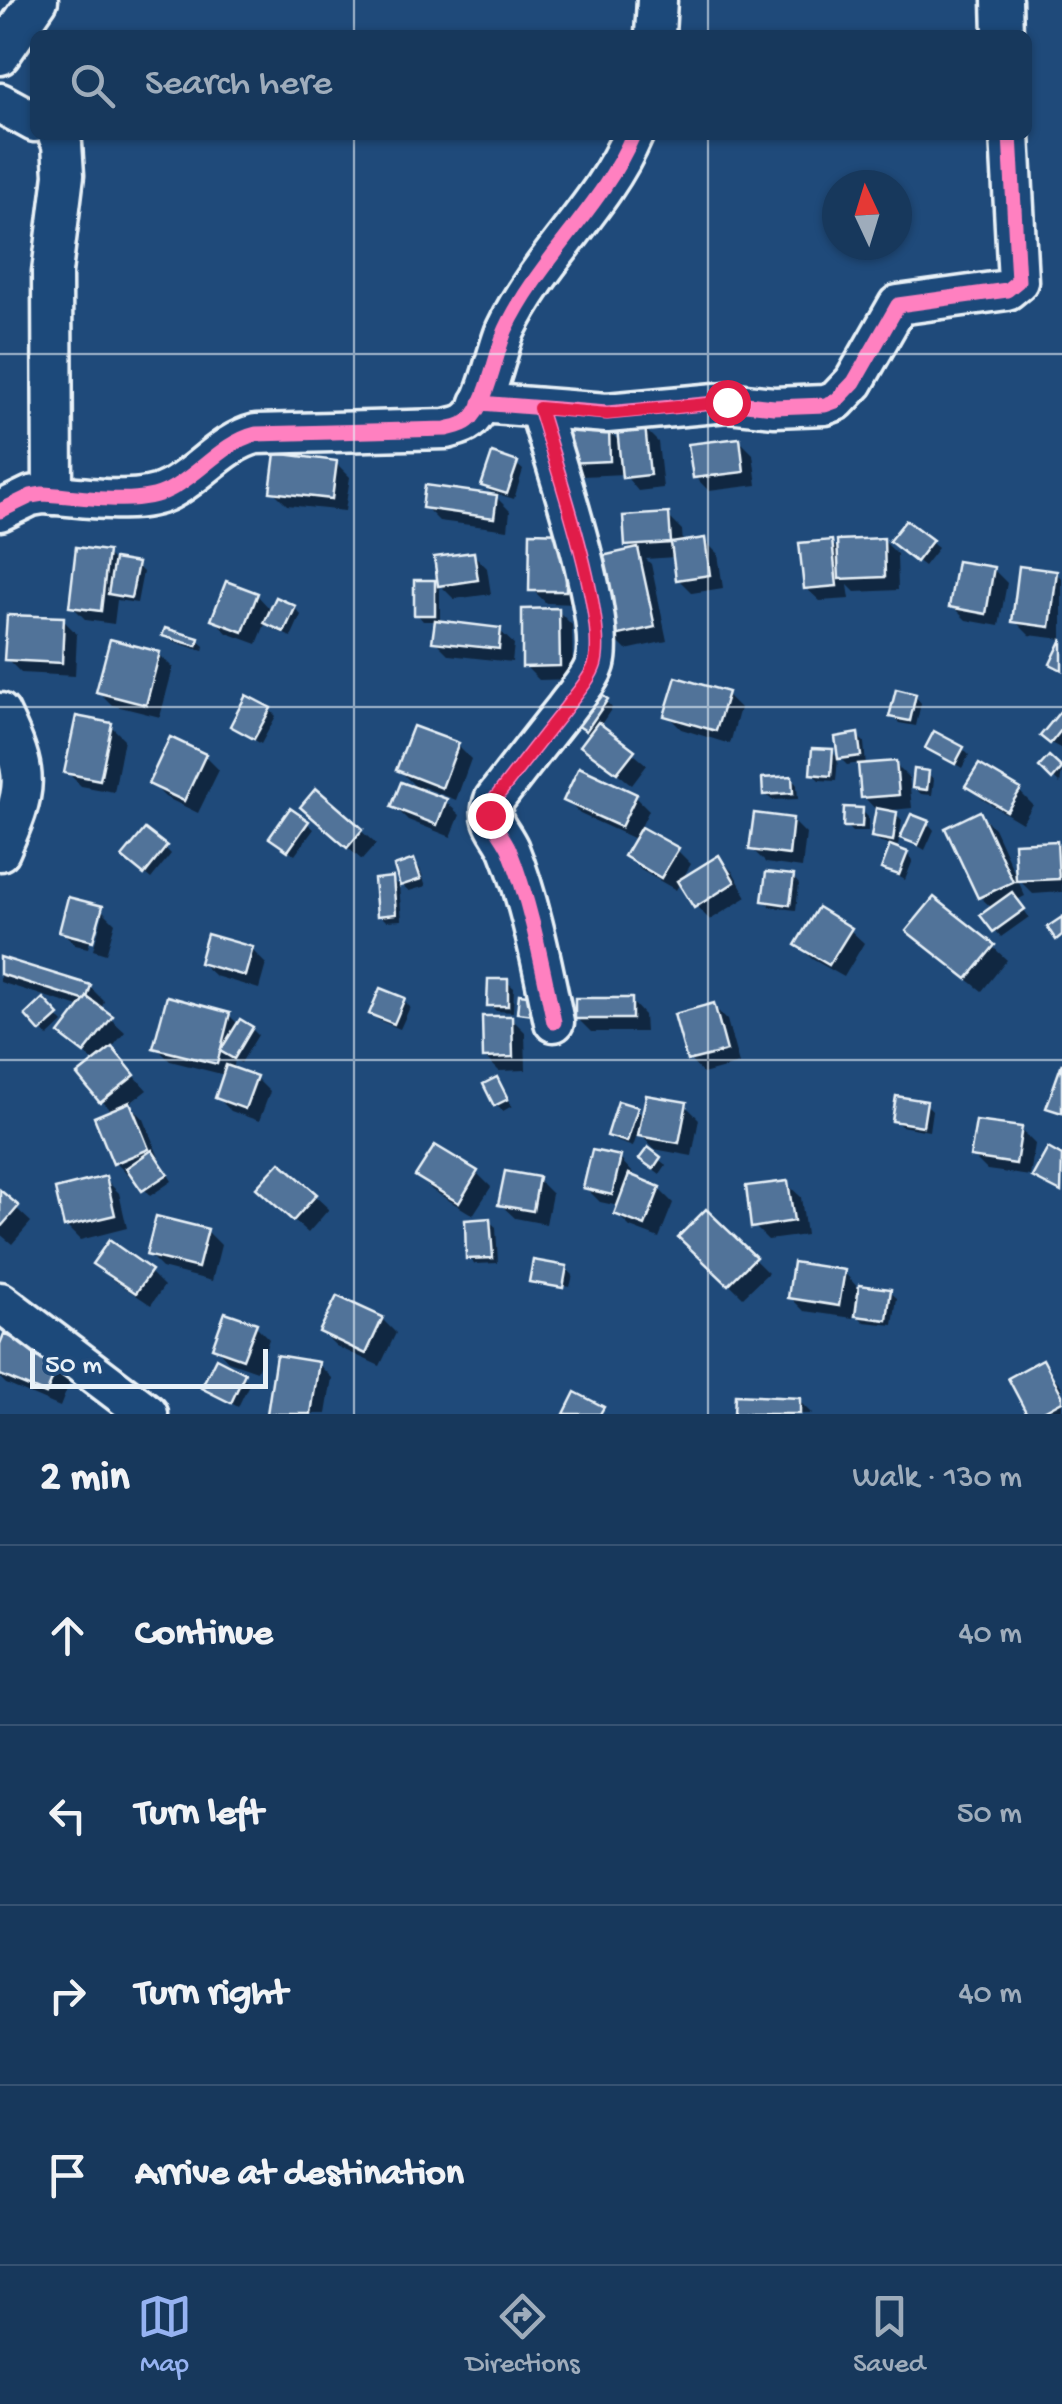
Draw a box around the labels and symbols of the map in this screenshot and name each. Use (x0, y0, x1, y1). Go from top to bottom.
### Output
north arrow (822, 170, 912, 260)
route start (705, 380, 751, 426)
route end (468, 793, 514, 839)
scale bar (30, 1344, 268, 1388)

